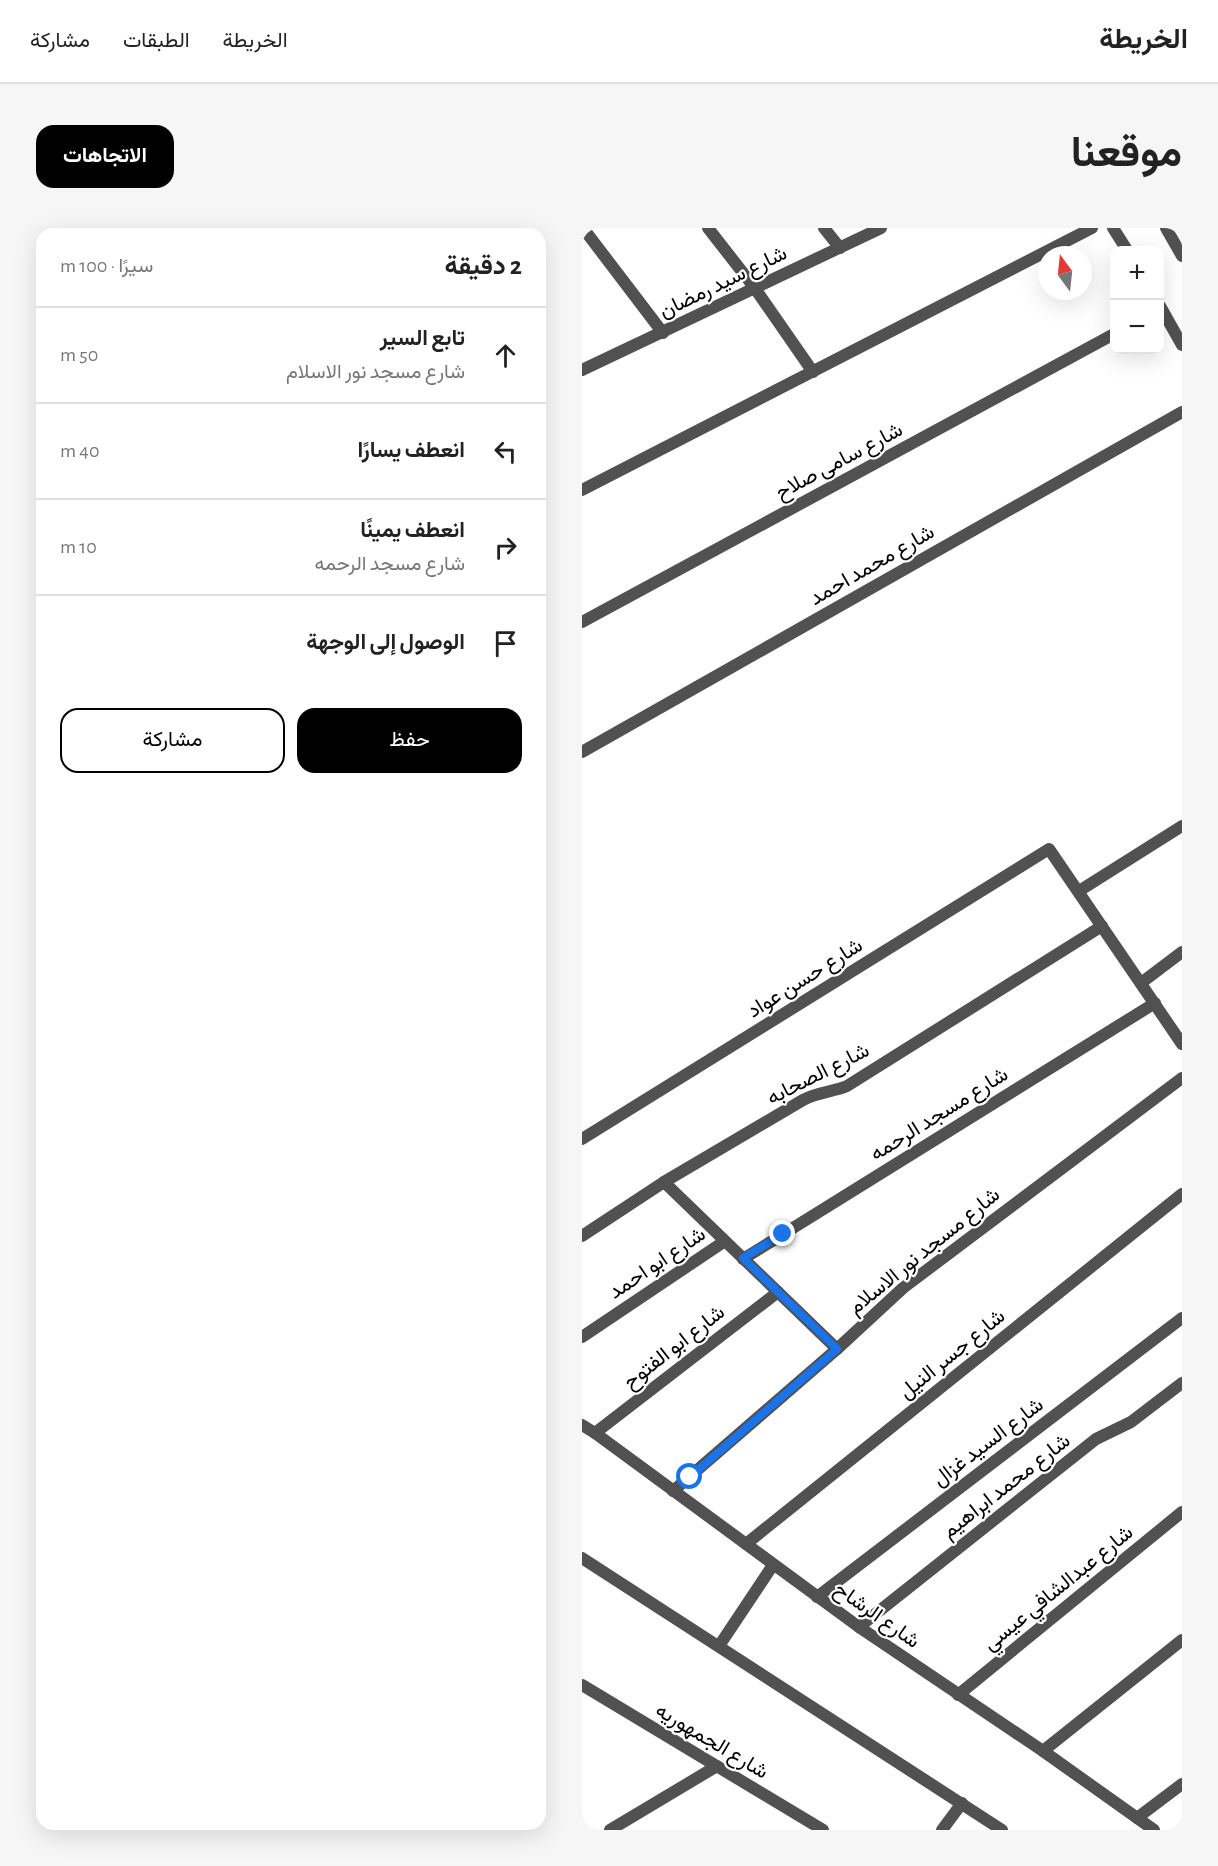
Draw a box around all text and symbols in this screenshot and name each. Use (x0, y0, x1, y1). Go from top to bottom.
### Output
text: الخريطة (1099, 26, 1188, 54)
text: مشاركة (30, 30, 90, 51)
text: الطبقات (123, 30, 190, 51)
text: الخريطة (223, 30, 288, 51)
button: الاتجاهات (36, 125, 174, 188)
text: موقعنا (1071, 132, 1182, 174)
street label: شارع سيد رمضان (656, 242, 791, 325)
north arrow (1038, 246, 1092, 300)
map controls (1110, 246, 1164, 354)
button: + (1110, 246, 1164, 300)
text: 2 دقيقة (445, 253, 522, 279)
text: سيرًا · 100 m (60, 256, 153, 276)
button: − (1110, 300, 1164, 354)
text: تابع السير (380, 327, 465, 349)
icon: ahead (489, 339, 522, 372)
text: 50 m (60, 345, 98, 365)
text: شارع مسجد نور الاسلام (286, 362, 465, 382)
street label: شارع سامى صلاح (772, 419, 907, 506)
icon: left (489, 435, 522, 468)
text: انعطف يسارًا (358, 439, 465, 461)
text: 40 m (60, 441, 100, 461)
text: انعطف يمينًا (360, 519, 465, 541)
street label: شارع محمد احمد (806, 521, 939, 612)
icon: right (489, 531, 522, 564)
text: 10 m (60, 537, 97, 557)
text: شارع مسجد الرحمه (315, 554, 465, 574)
icon: arrive (489, 627, 522, 660)
text: الوصول إلى الوجهة (306, 631, 465, 653)
button: مشاركة (60, 708, 285, 773)
button: حفظ (297, 708, 522, 773)
street label: شارع حسن عواد (744, 934, 868, 1024)
street label: شارع الصحابه (764, 1039, 874, 1111)
street label: شارع مسجد الرحمه (866, 1063, 1013, 1167)
street label: شارع مسجد نور الاسلام (844, 1184, 1006, 1321)
route end (769, 1220, 795, 1246)
street label: شارع ابو احمد (605, 1223, 711, 1305)
street label: شارع ابو الفتوح (620, 1301, 730, 1395)
street label: شارع جسر النيل (895, 1305, 1011, 1405)
street label: شارع السيد غزال (929, 1394, 1049, 1493)
street label: شارع محمد ابراهيم (938, 1430, 1076, 1545)
route start (676, 1463, 702, 1489)
street label: شارع عبدالشافي عيسي (979, 1521, 1141, 1659)
street label: شارع الرشاح (829, 1578, 924, 1655)
street label: شارع الجمهوريه (650, 1699, 772, 1785)

